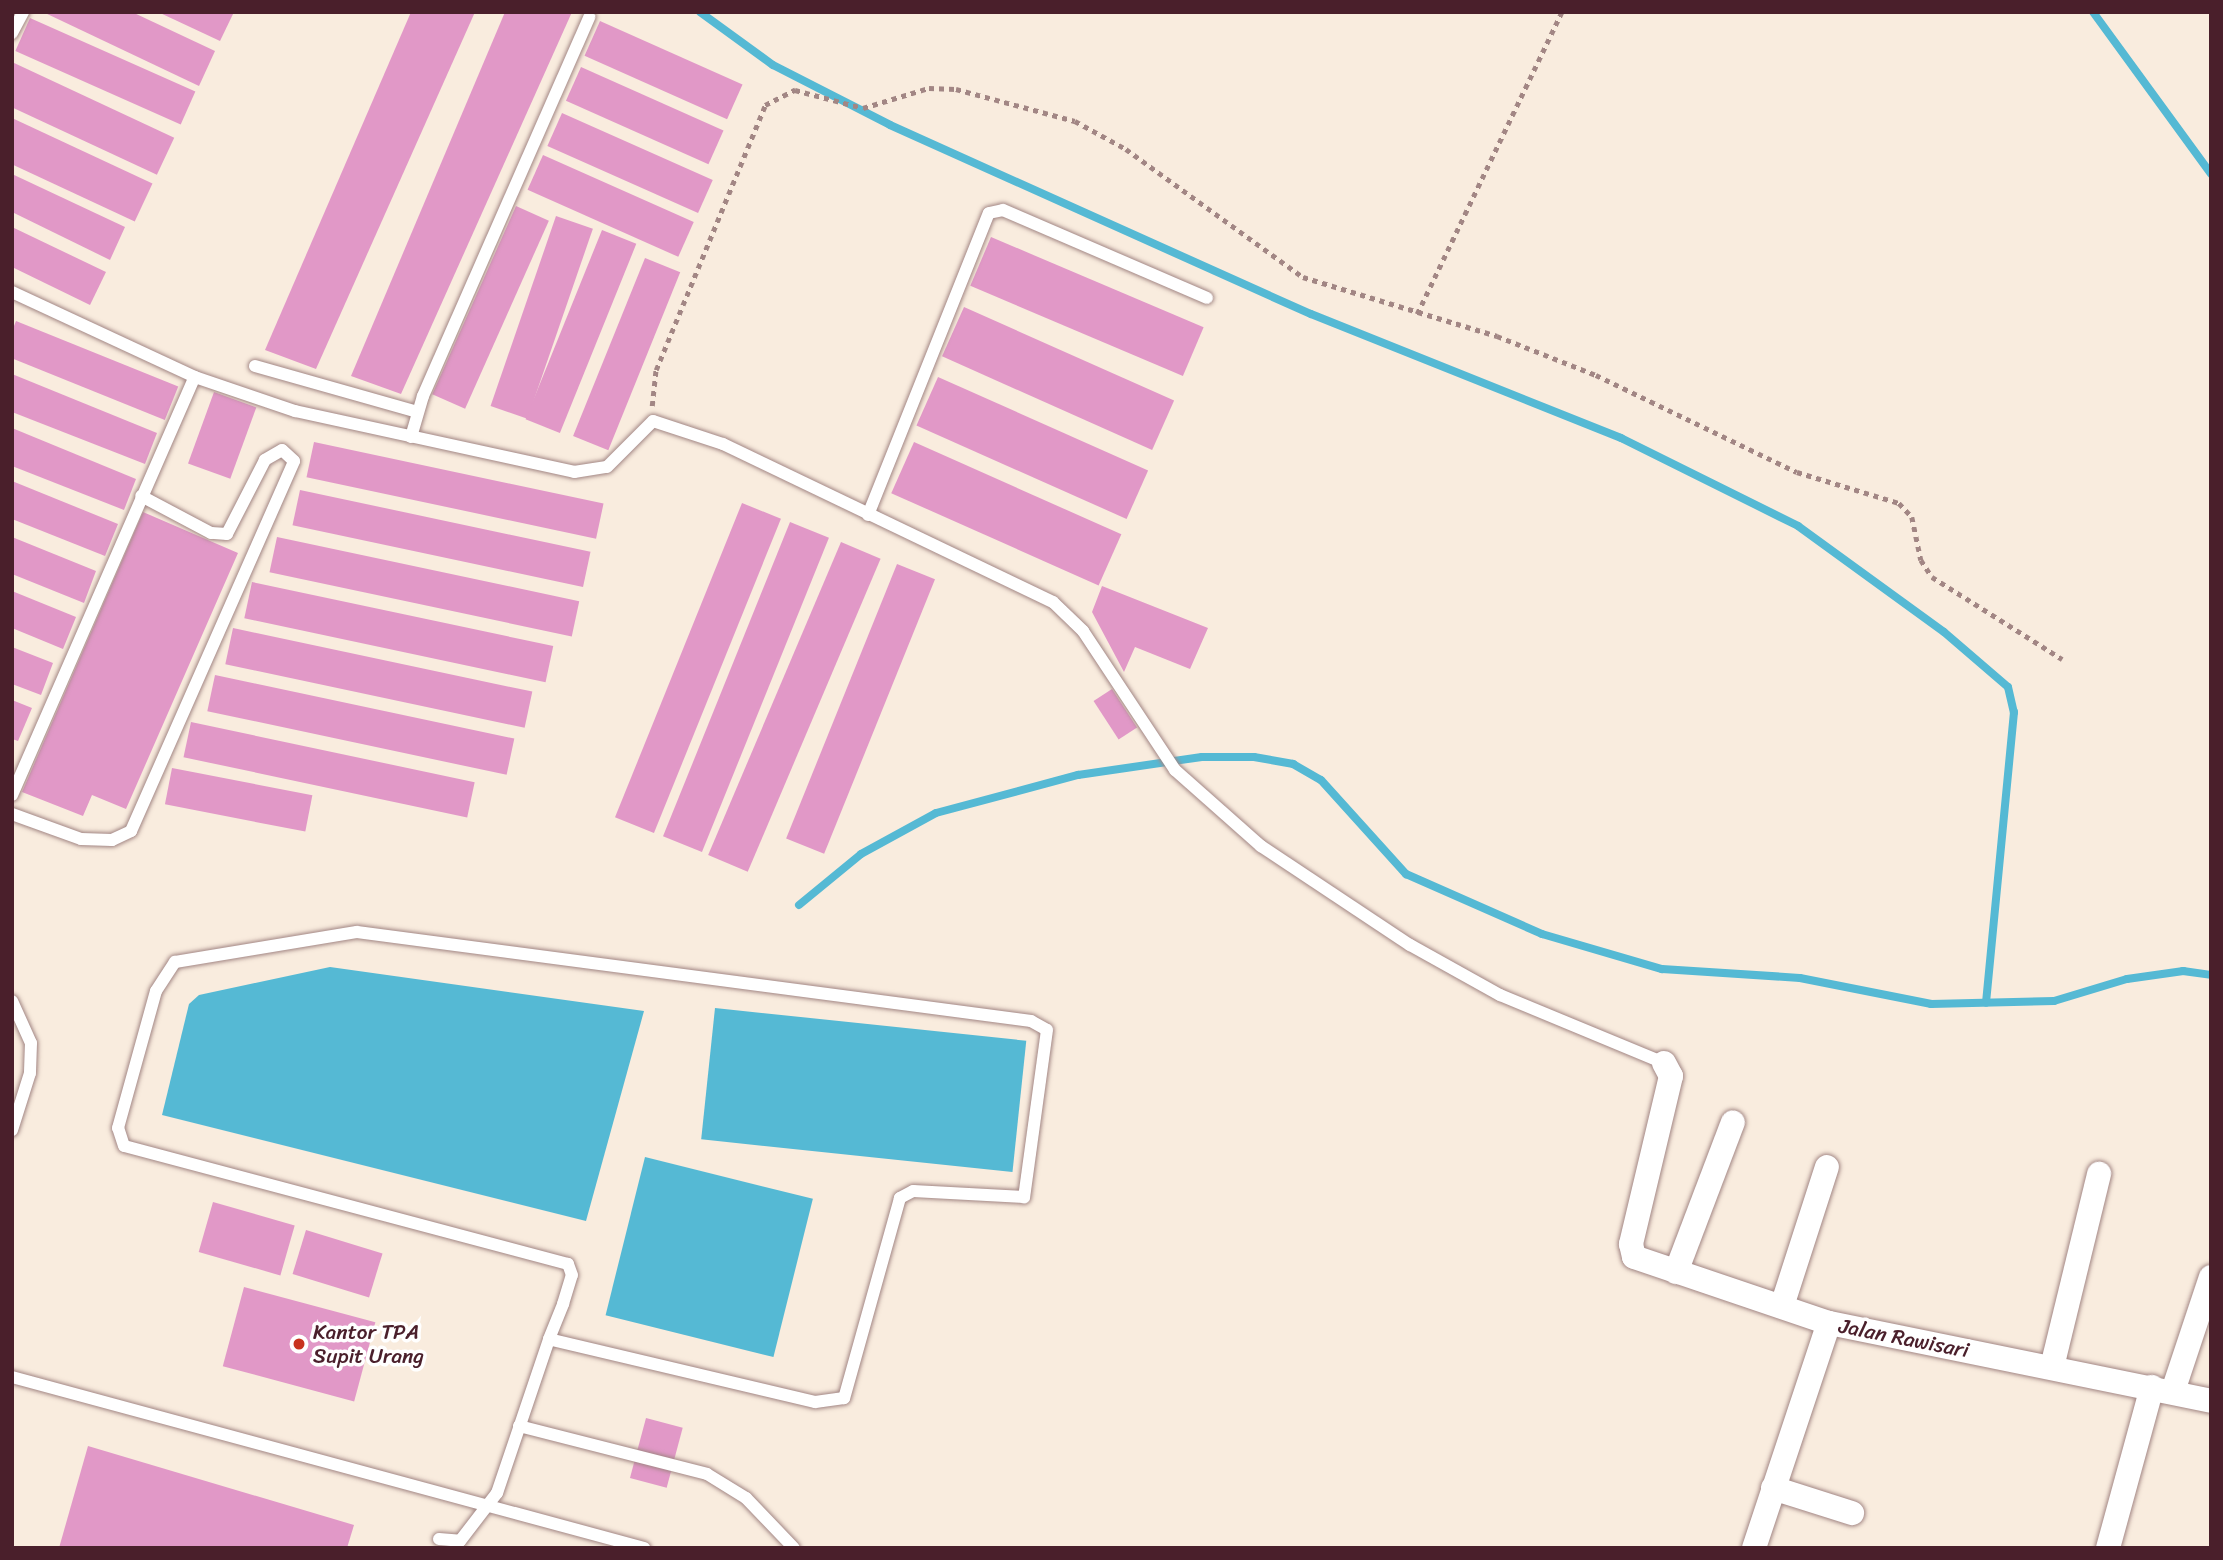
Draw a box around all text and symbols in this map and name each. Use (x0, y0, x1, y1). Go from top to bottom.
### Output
street label: Jalan Rawisari (1837, 1313, 1971, 1363)
place label: Kantor TPA Supit Urang (313, 1319, 424, 1369)
marker: Kantor TPA Supit Urang (291, 1336, 307, 1352)

